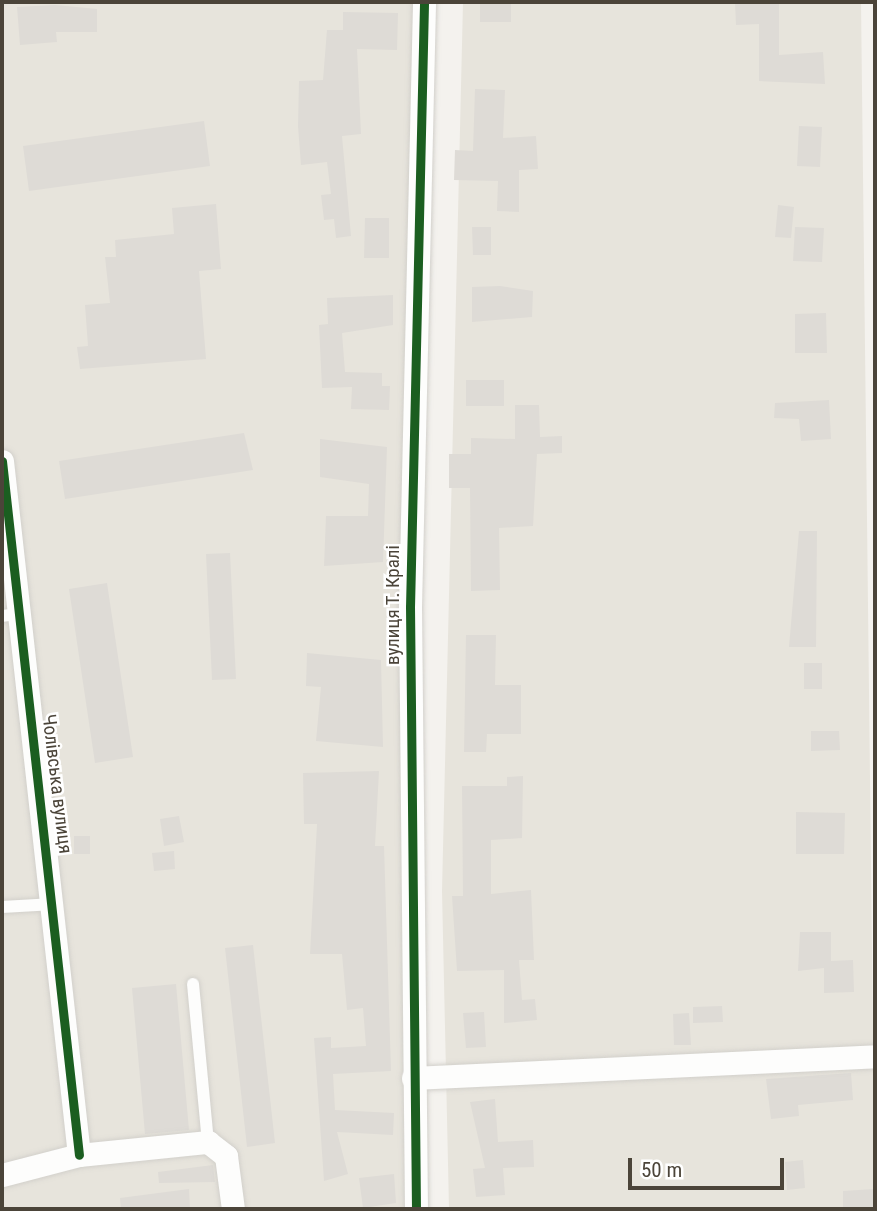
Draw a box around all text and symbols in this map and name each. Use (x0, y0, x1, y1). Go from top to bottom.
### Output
street label: вулиця Т. Кралі (382, 545, 404, 665)
street label: Чолівська вулиця (37, 713, 77, 855)
scale bar (632, 1144, 788, 1188)
text: 50 m (641, 1158, 682, 1182)

